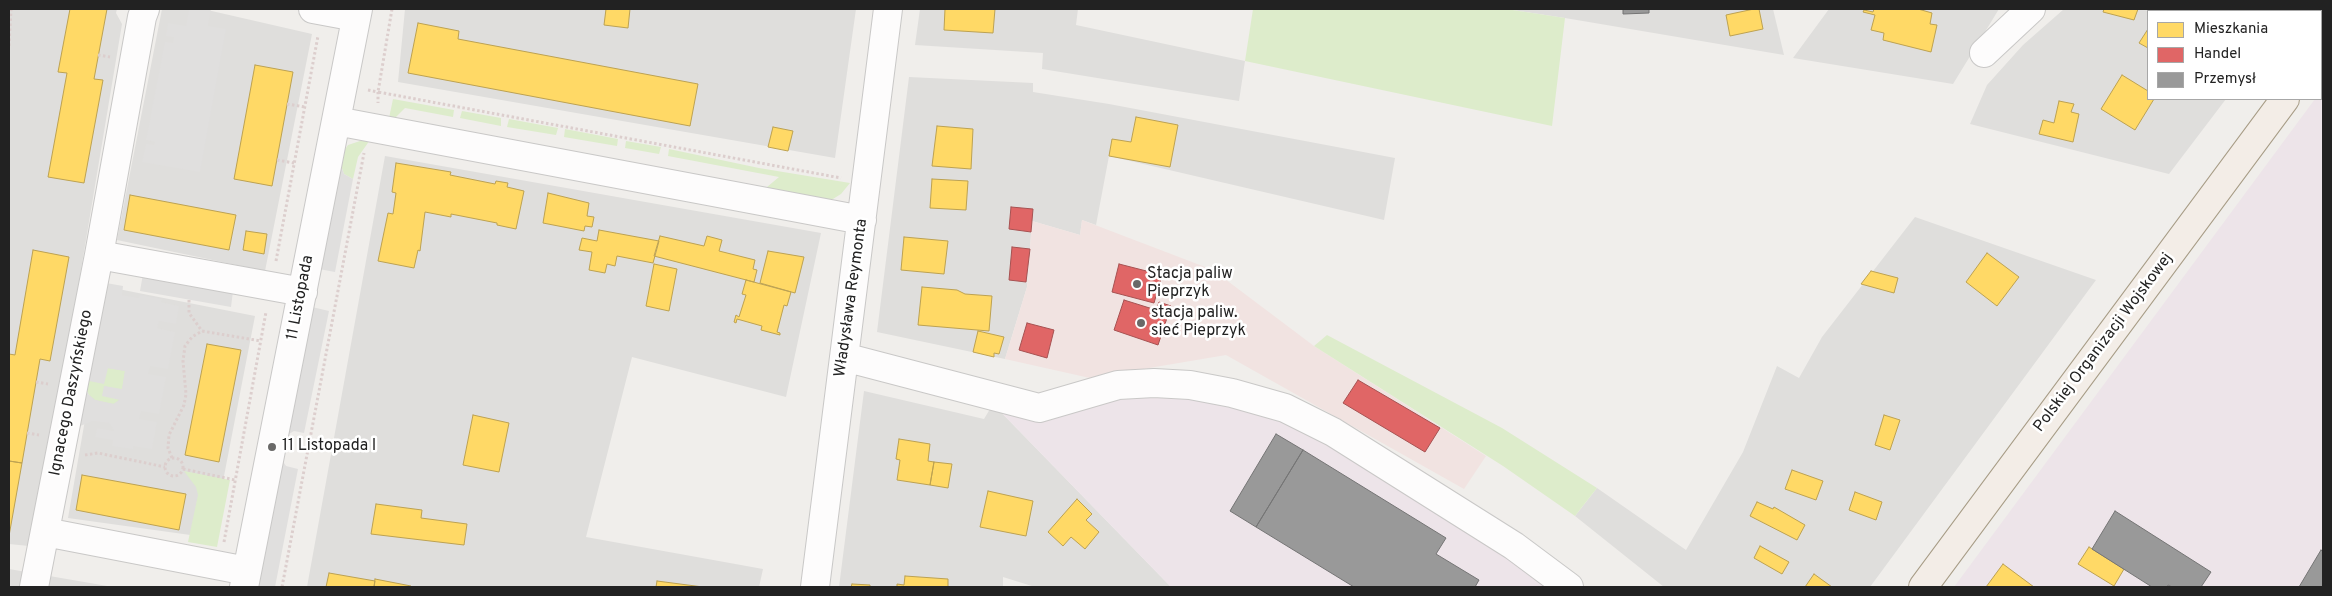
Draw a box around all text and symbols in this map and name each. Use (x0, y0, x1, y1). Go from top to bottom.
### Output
legend (2147, 10, 2322, 100)
text: Mieszkania (2194, 20, 2268, 39)
text: Handel (2194, 45, 2241, 64)
text: Przemysł (2194, 70, 2256, 89)
street label: Władysława Reymonta (831, 218, 873, 378)
street label: Polskiej Organizacji Wojskowej (2030, 250, 2178, 436)
street label: 11 Listopada (283, 254, 319, 342)
place label: Stacja paliw Pieprzyk (1147, 265, 1233, 303)
marker: Stacja paliw Pieprzyk (1131, 278, 1143, 290)
place label: stacja paliw. sieć Pieprzyk (1151, 304, 1246, 342)
street label: Ignacego Daszyńskiego (46, 308, 98, 478)
marker: stacja paliw. sieć Pieprzyk (1135, 317, 1147, 329)
place label: 11 Listopada I (282, 437, 376, 457)
marker: 11 Listopada I (266, 441, 278, 453)

